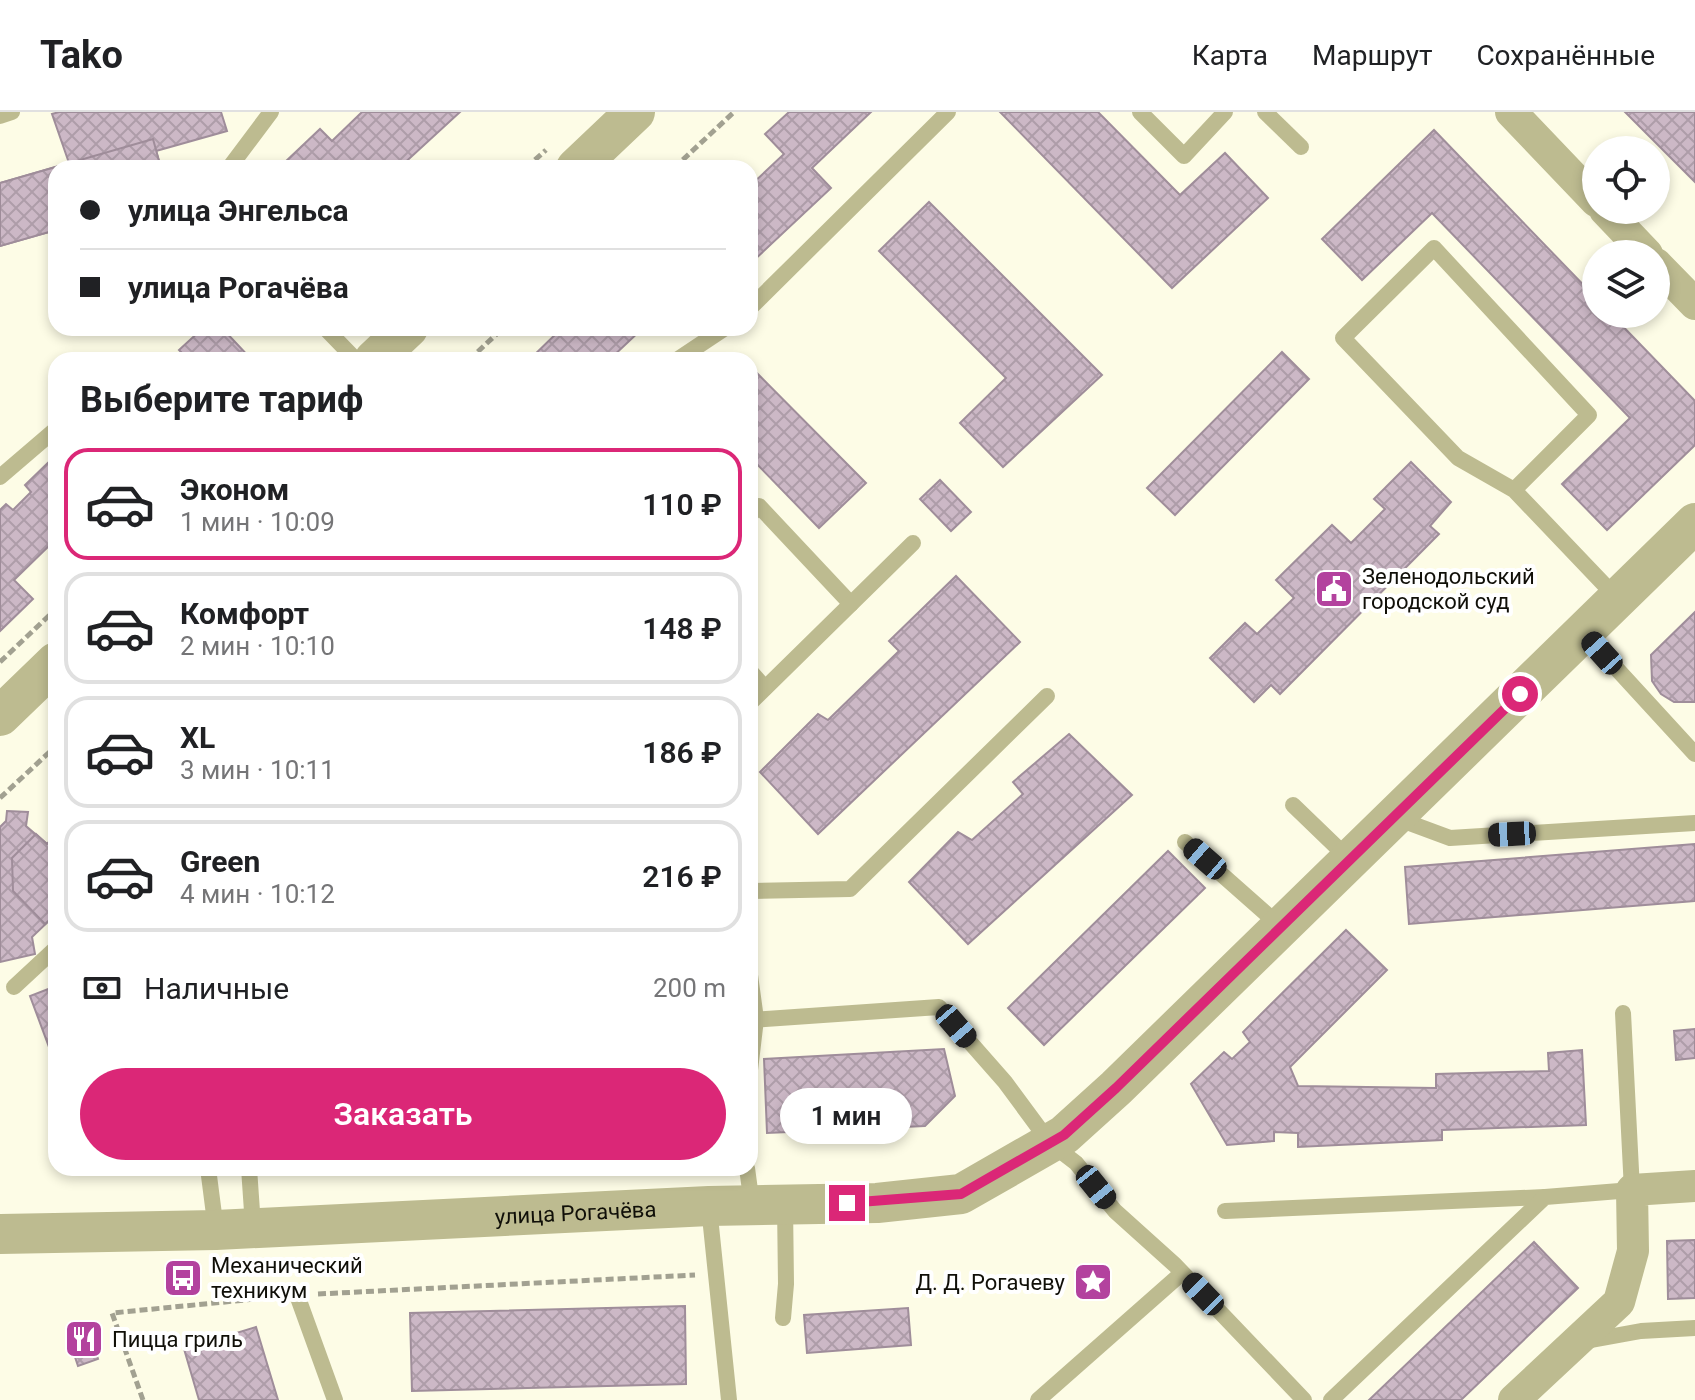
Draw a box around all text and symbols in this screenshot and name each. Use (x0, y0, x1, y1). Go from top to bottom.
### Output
text: Tako (40, 33, 123, 77)
text: Карта (1192, 39, 1268, 72)
text: Маршрут (1312, 39, 1432, 72)
text: Сохранённые (1476, 39, 1655, 72)
map controls (1582, 136, 1670, 328)
button: locate (1582, 136, 1670, 224)
text: улица Энгельса (128, 193, 349, 228)
button: layers (1582, 240, 1670, 328)
text: улица Рогачёва (128, 270, 349, 305)
text: Выберите тариф (80, 379, 363, 421)
icon: car (84, 468, 156, 540)
text: Эконом (180, 472, 289, 507)
text: 110 ₽ (642, 487, 722, 522)
text: 1 мин · 10:09 (180, 507, 335, 537)
place label: Зеленодольский городской суд (1362, 564, 1535, 614)
public building icon: Зеленодольский городской суд (1313, 568, 1355, 610)
icon: car (84, 592, 156, 664)
text: Комфорт (180, 596, 309, 631)
text: 148 ₽ (642, 611, 722, 646)
car (1577, 627, 1627, 679)
text: 2 мин · 10:10 (180, 631, 335, 661)
route start (1502, 676, 1538, 712)
icon: car (84, 716, 156, 788)
text: XL (180, 720, 215, 755)
text: 186 ₽ (642, 735, 722, 770)
text: 3 мин · 10:11 (180, 755, 335, 785)
car (1487, 821, 1537, 847)
car (1179, 834, 1231, 884)
icon: car (84, 840, 156, 912)
text: Green (180, 844, 260, 879)
text: 216 ₽ (642, 859, 722, 894)
text: 4 мин · 10:12 (180, 879, 335, 909)
icon: cash (80, 966, 124, 1010)
text: Наличные (144, 971, 289, 1006)
text: 200 m (653, 973, 726, 1003)
car (931, 1000, 981, 1052)
button: Заказать (80, 1068, 726, 1160)
callout: 1 мин (781, 1087, 913, 1143)
text: 1 мин (811, 1101, 881, 1131)
car (1072, 1161, 1120, 1213)
route end (829, 1185, 865, 1221)
street label: улица Рогачёва (494, 1197, 657, 1229)
place label: Механический техникум (211, 1253, 363, 1303)
bus stop icon: Механический техникум (162, 1257, 204, 1299)
place icon: Д. Д. Рогачеву (1072, 1261, 1114, 1303)
car (1178, 1268, 1228, 1320)
place label: Д. Д. Рогачеву (915, 1270, 1066, 1295)
restaurant icon: Пицца гриль (63, 1318, 105, 1360)
place label: Пицца гриль (112, 1327, 243, 1352)

